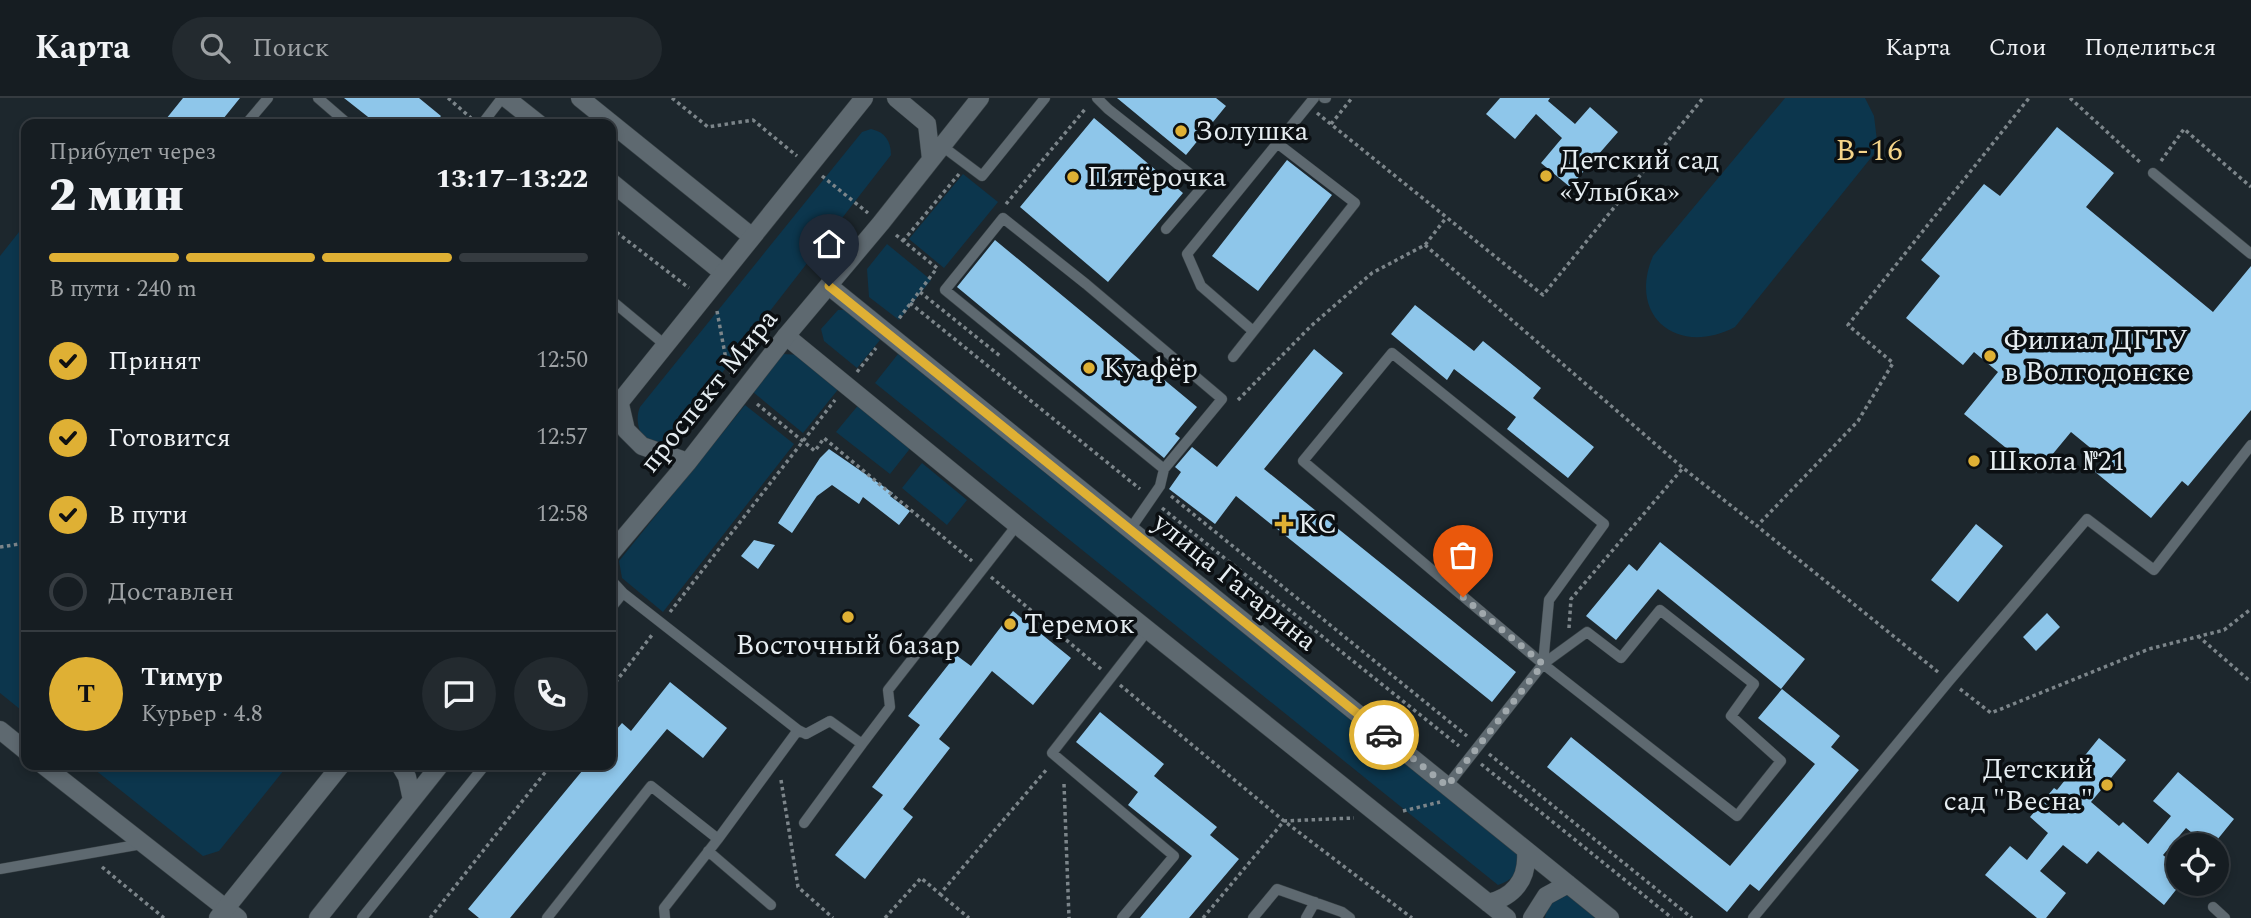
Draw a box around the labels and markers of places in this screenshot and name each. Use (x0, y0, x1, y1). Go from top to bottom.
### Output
place label: Золушка (1195, 110, 1309, 153)
marker: Золушка (1173, 123, 1189, 139)
place label: Детский сад «Улыбка» (1560, 139, 1719, 214)
place label: Пятёрочка (1087, 156, 1227, 199)
marker: Детский сад «Улыбка» (1538, 168, 1554, 184)
marker: Пятёрочка (1065, 169, 1081, 185)
pin (799, 214, 859, 286)
place label: Филиал ДГТУ в Волгодонске (2004, 319, 2190, 394)
place label: Куафёр (1103, 347, 1198, 390)
marker: Филиал ДГТУ в Волгодонске (1982, 348, 1998, 364)
marker: Куафёр (1081, 360, 1097, 376)
place label: Школа №21 (1988, 440, 2126, 483)
marker: Школа №21 (1966, 453, 1982, 469)
place label: КС (1298, 503, 1337, 546)
marker: КС (1276, 516, 1292, 532)
pin (1433, 525, 1493, 597)
place label: Теремок (1024, 603, 1135, 646)
marker: Восточный базар (840, 609, 856, 625)
marker: Теремок (1002, 616, 1018, 632)
place label: Восточный базар (736, 624, 960, 667)
place label: Детский сад "Весна" (1944, 748, 2093, 823)
marker: Детский сад "Весна" (2099, 777, 2115, 793)

